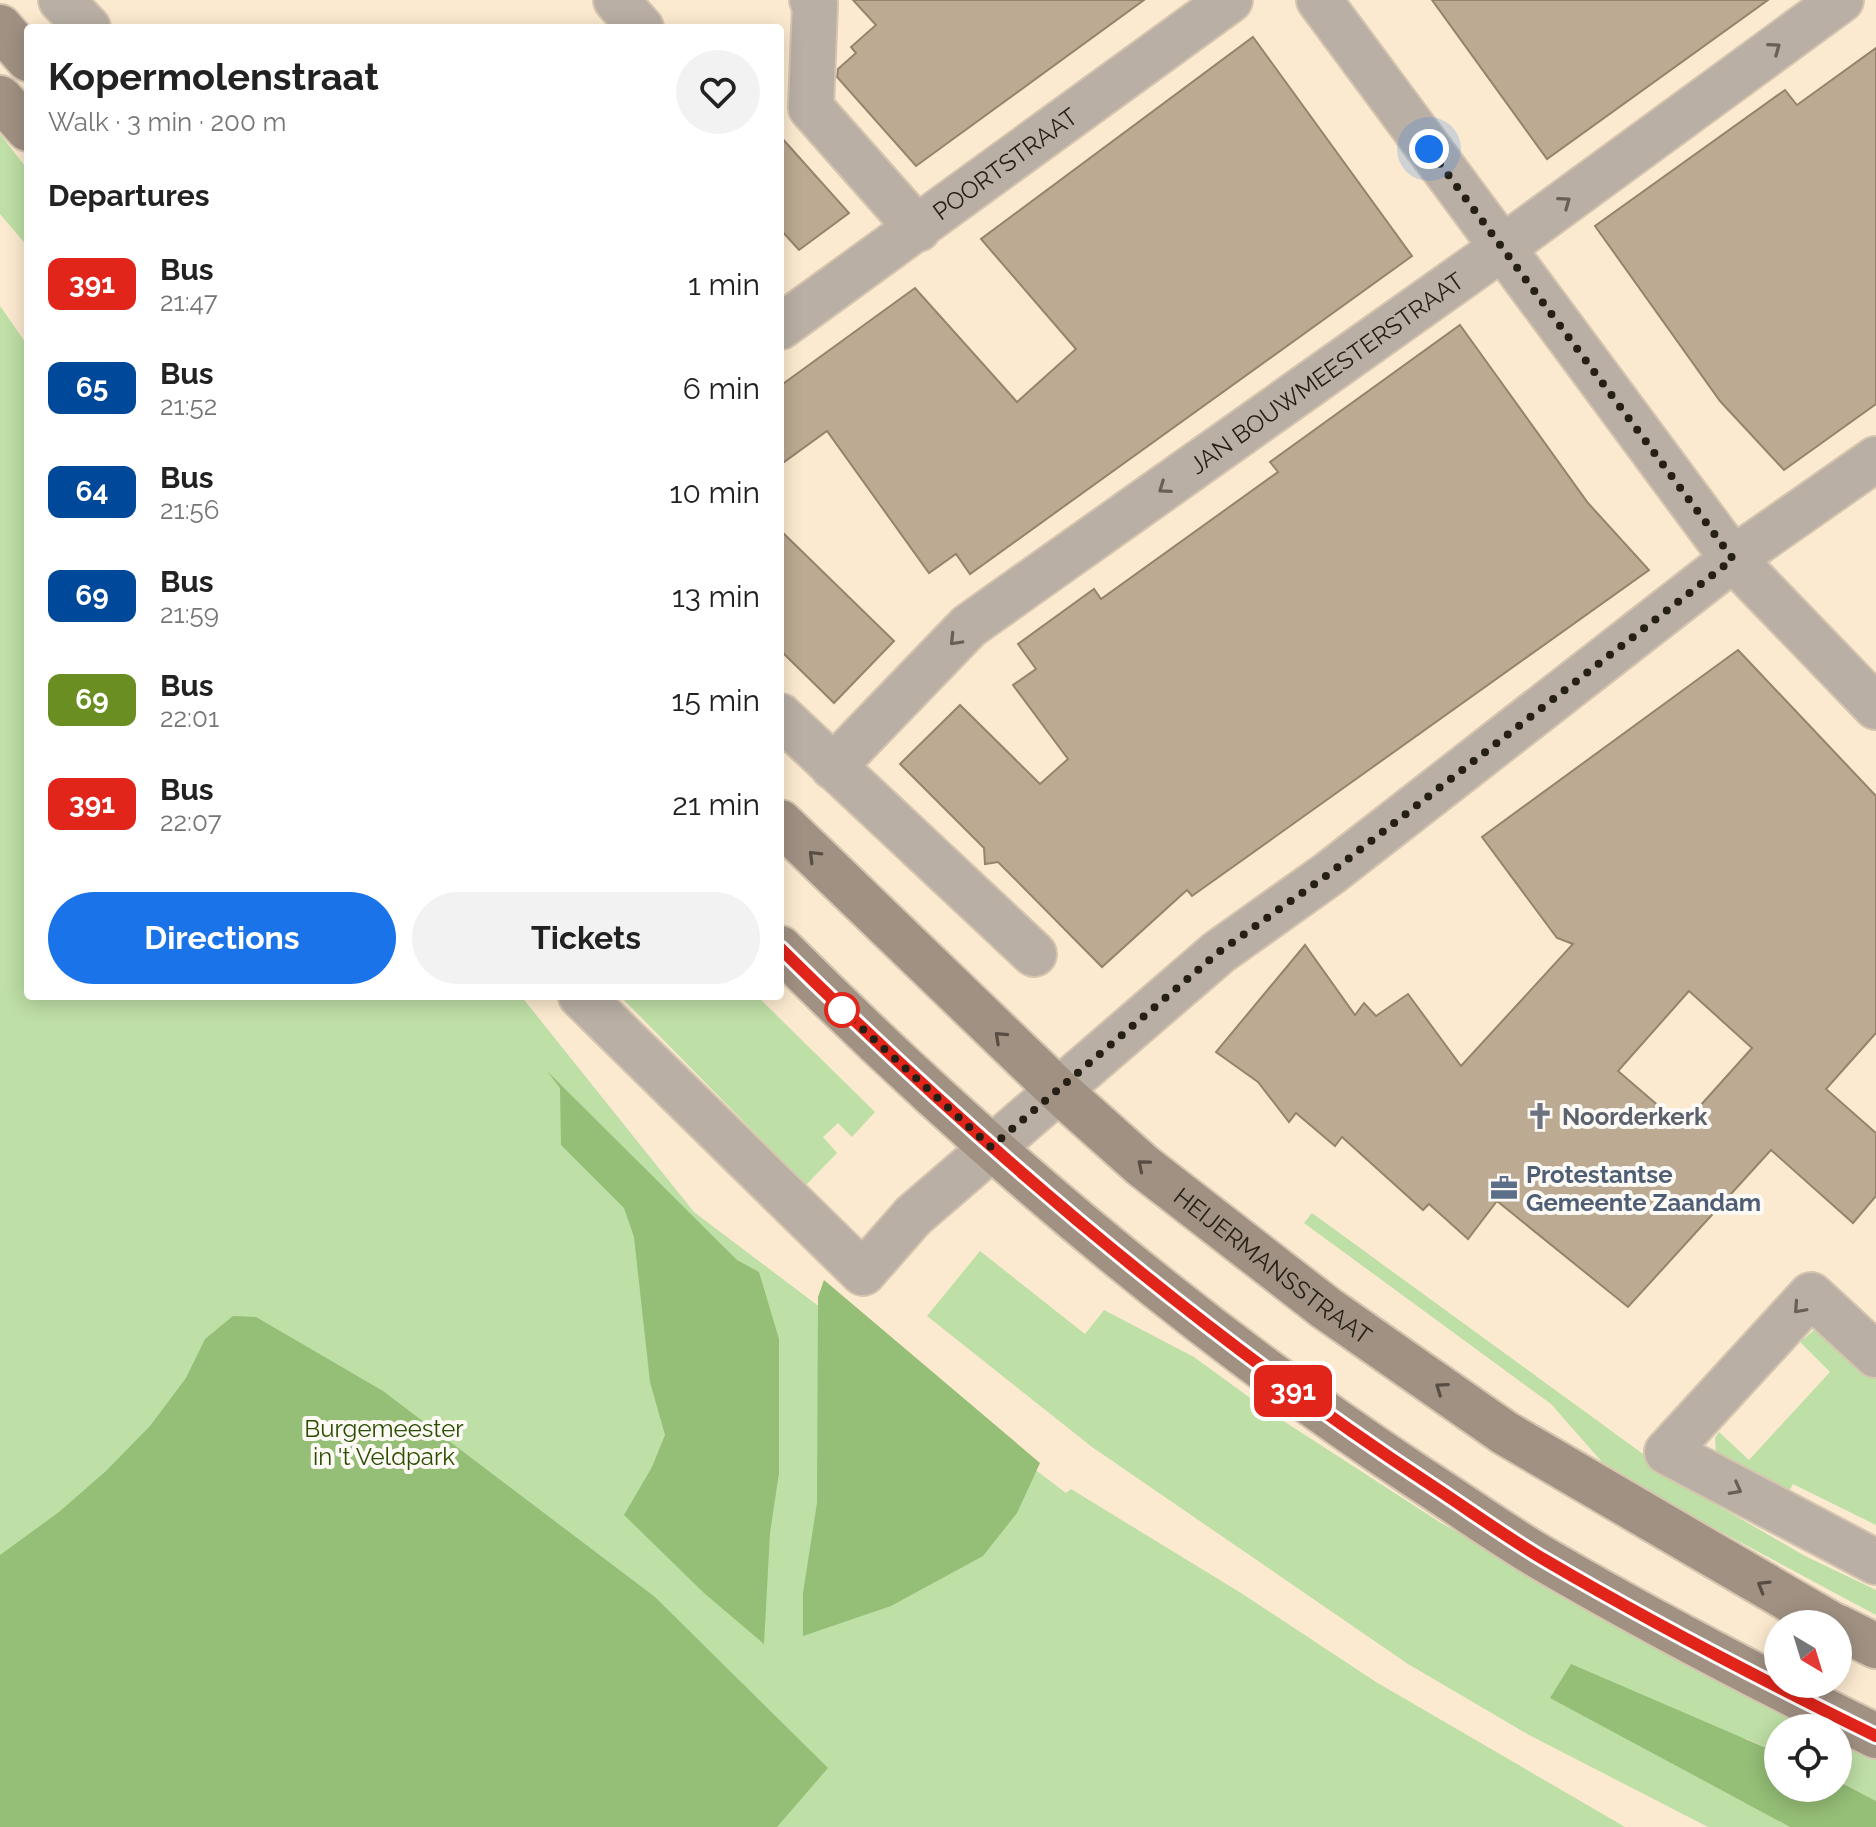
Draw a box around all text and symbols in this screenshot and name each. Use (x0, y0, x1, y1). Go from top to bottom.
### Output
one-way arrow (1766, 44, 1781, 58)
button: heart (676, 50, 760, 134)
text: Kopermolenstraat (48, 54, 379, 99)
street label: POORTSTRAAT (927, 101, 1083, 226)
text: Walk · 3 min · 200 m (48, 107, 286, 137)
your location (1409, 129, 1449, 169)
text: Departures (48, 178, 210, 213)
one-way arrow (1556, 197, 1571, 212)
text: Bus (160, 252, 214, 287)
street label: JAN BOUWMEESTERSTRAAT (1184, 265, 1469, 480)
text: 391 (69, 267, 115, 300)
text: 1 min (688, 267, 760, 302)
text: 21:47 (160, 287, 218, 317)
text: Bus (160, 356, 214, 391)
text: 65 (76, 371, 108, 404)
text: 6 min (683, 371, 760, 406)
text: 21:52 (160, 391, 217, 421)
text: Bus (160, 460, 214, 495)
text: 64 (76, 475, 108, 508)
text: 10 min (670, 475, 760, 510)
one-way arrow (1159, 478, 1173, 492)
text: 21:56 (160, 495, 219, 525)
text: Bus (160, 564, 214, 599)
text: 69 (75, 579, 109, 612)
text: 13 min (672, 579, 760, 614)
text: 21:59 (160, 599, 219, 629)
one-way arrow (950, 631, 964, 646)
text: Bus (160, 668, 214, 703)
text: 69 (75, 683, 109, 716)
text: 15 min (672, 683, 760, 718)
text: 22:01 (160, 703, 219, 733)
text: Bus (160, 772, 214, 807)
text: 391 (69, 787, 115, 820)
text: 21 min (672, 787, 760, 822)
text: 22:07 (160, 807, 222, 837)
one-way arrow (809, 851, 823, 865)
button: Directions (48, 892, 396, 984)
button: Tickets (412, 892, 760, 984)
unlabelled marker (825, 993, 859, 1027)
one-way arrow (995, 1032, 1009, 1047)
church icon: Noorderkerk (1525, 1101, 1555, 1131)
place label: Noorderkerk (1562, 1102, 1708, 1131)
one-way arrow (1138, 1160, 1153, 1175)
place label: Protestantse Gemeente Zaandam (1526, 1160, 1761, 1217)
office icon: Protestantse Gemeente Zaandam (1489, 1173, 1519, 1203)
street label: HEIJERMANSSTRAAT (1168, 1181, 1378, 1350)
one-way arrow (1795, 1298, 1809, 1313)
line badge: 391 (1247, 1365, 1339, 1417)
text: 391 (1270, 1374, 1316, 1407)
one-way arrow (1435, 1383, 1449, 1398)
park label: Burgemeester in 't Veldpark (304, 1414, 464, 1471)
one-way arrow (1728, 1479, 1743, 1494)
one-way arrow (1757, 1580, 1772, 1596)
north arrow (1764, 1610, 1852, 1698)
map controls (1764, 1610, 1852, 1802)
button: locate (1764, 1714, 1852, 1802)

